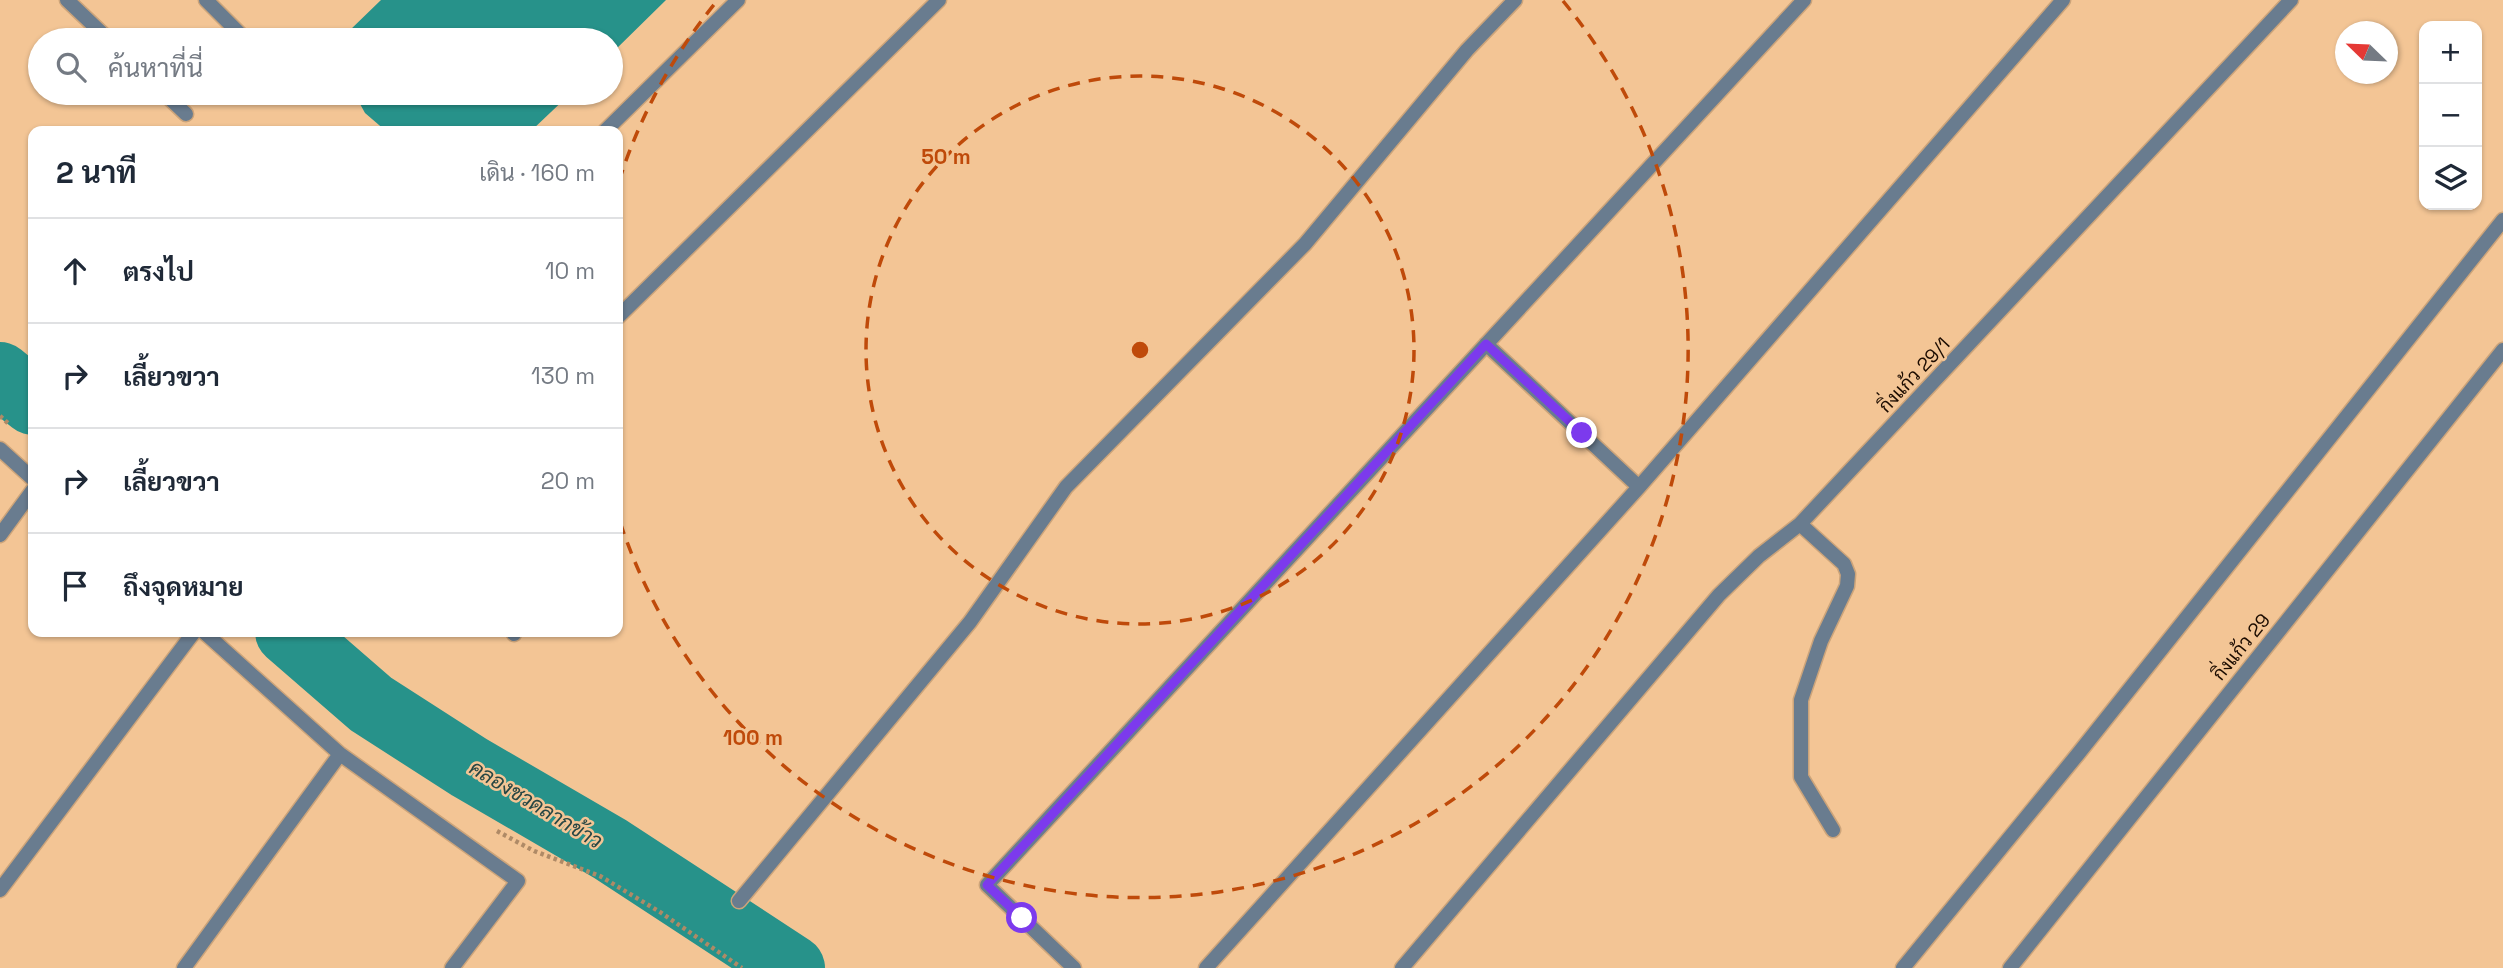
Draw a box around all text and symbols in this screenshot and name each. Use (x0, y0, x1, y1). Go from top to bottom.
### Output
north arrow (2335, 21, 2398, 84)
map controls (2419, 21, 2482, 210)
button: + (2419, 21, 2482, 84)
search box (28, 28, 623, 105)
icon: search (52, 48, 90, 86)
text: ค้นหาที่นี่ (108, 51, 203, 85)
button: − (2419, 84, 2482, 147)
text: 50 m (921, 143, 971, 170)
button: layers (2419, 147, 2482, 210)
text: 2 นาที (56, 153, 137, 192)
text: เดิน · 160 m (479, 158, 595, 188)
icon: ahead (56, 252, 94, 290)
text: ตรงไป (123, 255, 194, 289)
text: 10 m (545, 256, 595, 286)
street label: กิ่งแก้ว 29/1 (1870, 329, 1955, 418)
centre of rings (1128, 338, 1152, 362)
icon: right (56, 357, 94, 395)
text: เลี้ยวขวา (123, 360, 220, 394)
text: 130 m (531, 361, 595, 391)
route end (1566, 417, 1597, 448)
icon: right (56, 462, 94, 500)
text: เลี้ยวขวา (123, 465, 220, 499)
text: 20 m (541, 466, 595, 496)
icon: arrive (56, 567, 94, 605)
text: ถึงจุดหมาย (123, 570, 244, 604)
street label: กิ่งแก้ว 29 (2203, 606, 2276, 686)
text: 100 m (723, 724, 783, 751)
water label: คลองชวดลากข้าว (465, 754, 607, 854)
route start (1006, 902, 1037, 933)

